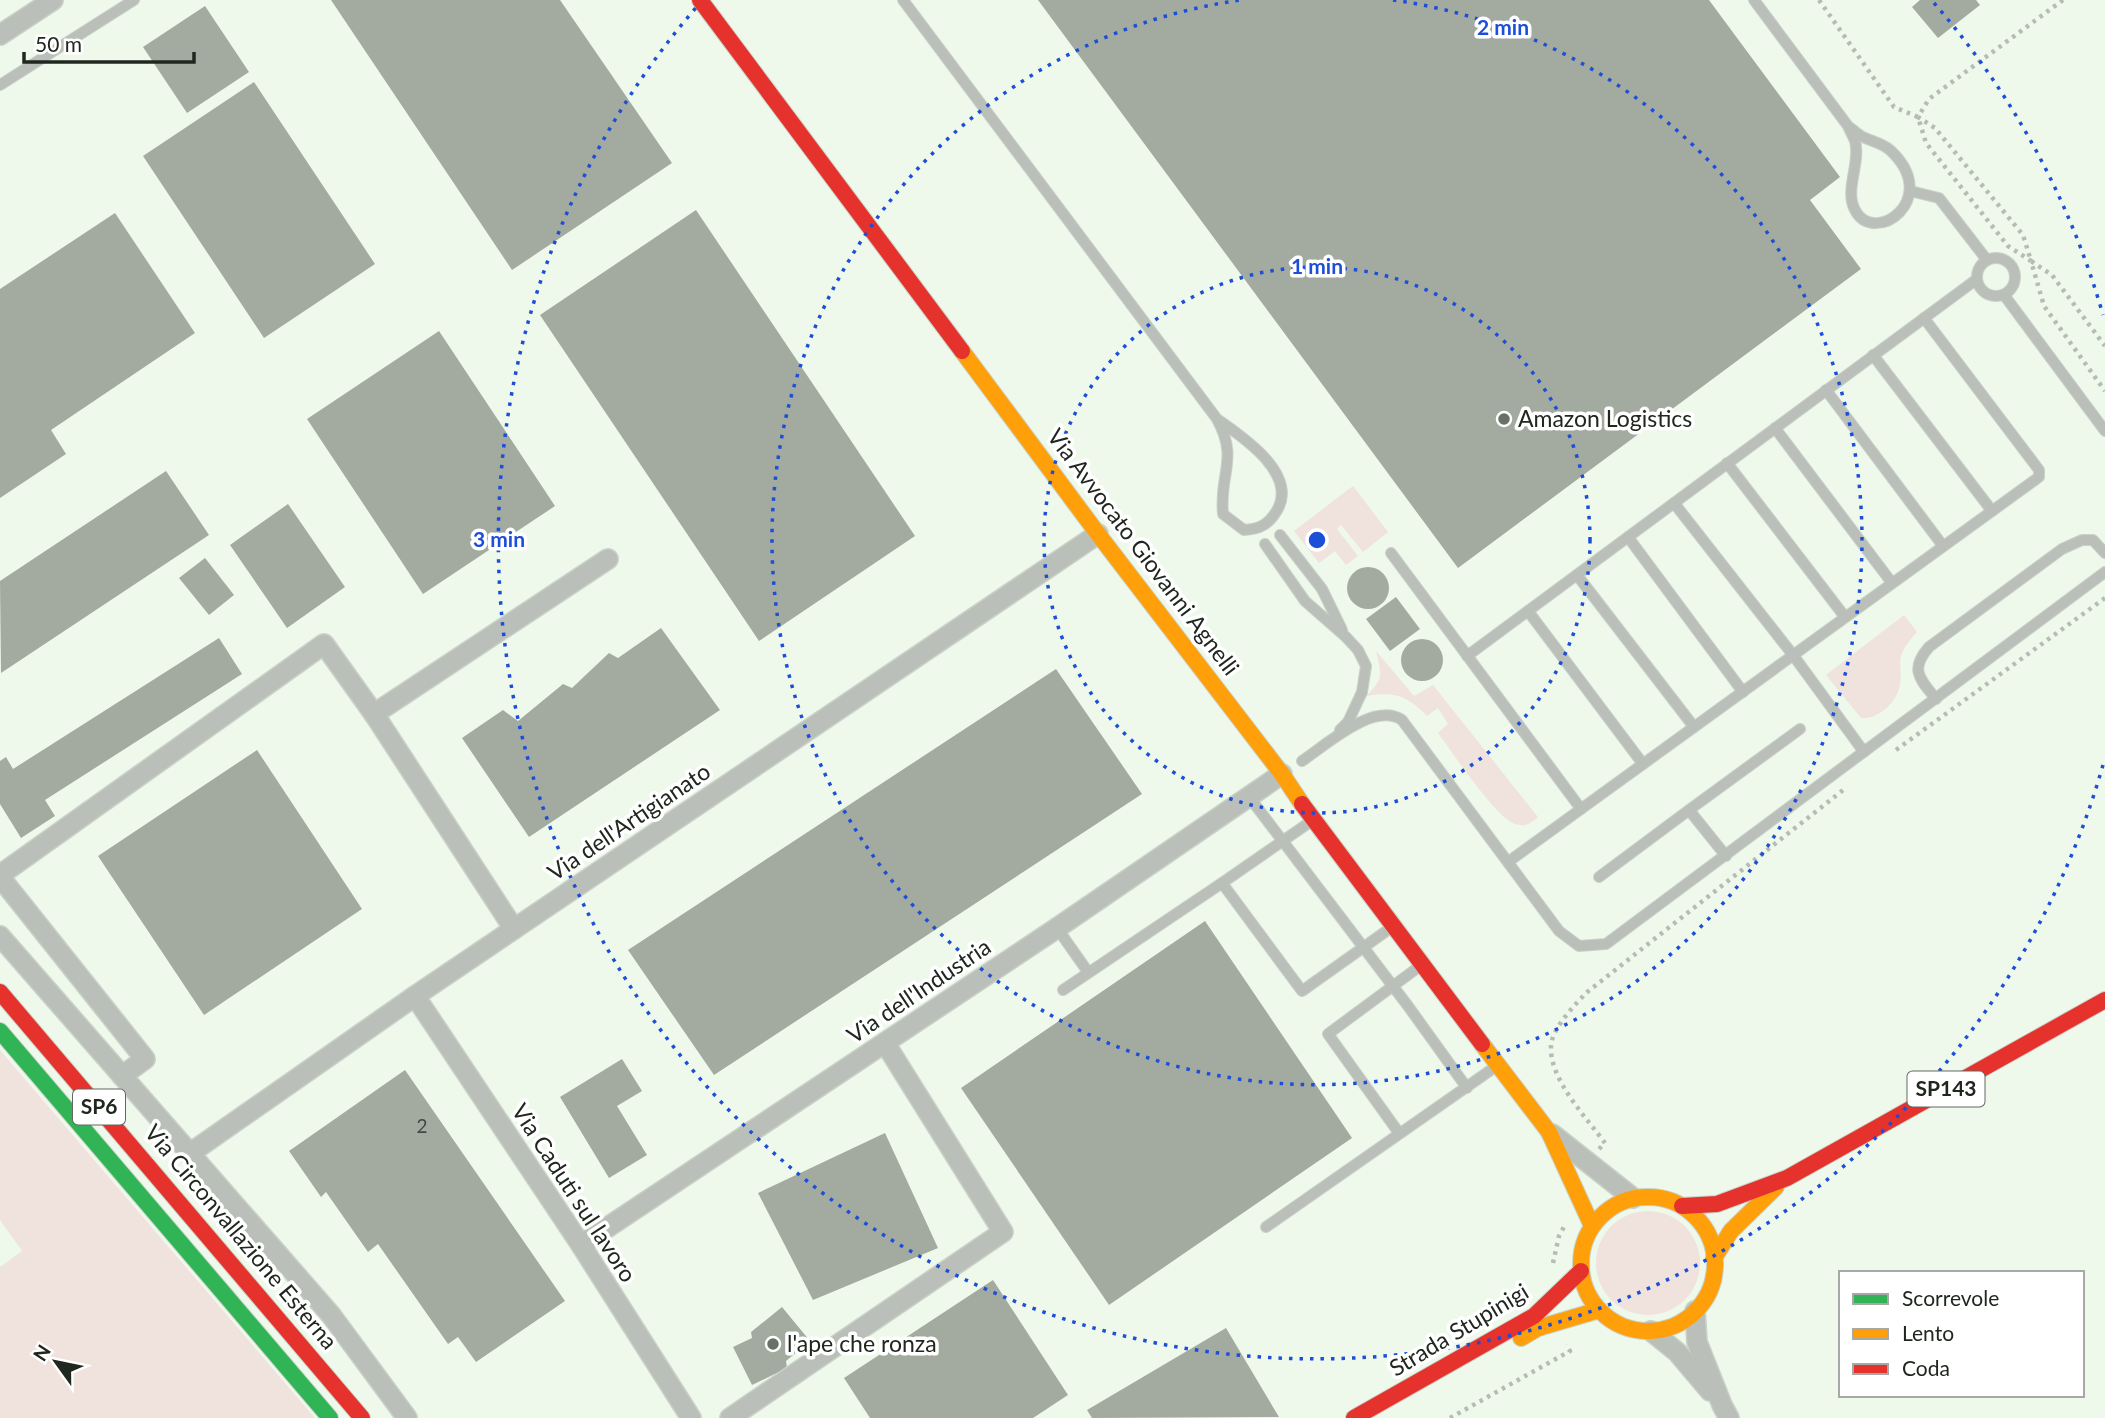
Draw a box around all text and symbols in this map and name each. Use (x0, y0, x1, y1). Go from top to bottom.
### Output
text: 2 min (1477, 14, 1529, 39)
scale bar (24, 21, 194, 65)
text: 50 m (35, 31, 82, 56)
text: 1 min (1291, 253, 1343, 278)
place label: Amazon Logistics (1518, 404, 1692, 432)
marker: Amazon Logistics (1496, 411, 1512, 427)
street label: Via Avvocato Giovanni Agnelli (1042, 423, 1246, 680)
text: 3 min (473, 526, 525, 551)
centre of rings (1305, 528, 1329, 552)
street label: Via dell'Artigianato (542, 756, 715, 886)
street label: Via dell'Industria (841, 932, 996, 1049)
road number: SP143 (1908, 1072, 1984, 1106)
road number: SP6 (73, 1090, 125, 1124)
street label: Via Caduti sul lavoro (507, 1098, 643, 1287)
house number: 2 (416, 1114, 428, 1137)
street label: Via Circonvallazione Esterna (140, 1118, 344, 1354)
legend (1839, 1271, 2084, 1397)
street label: Strada Stupinigi (1384, 1277, 1533, 1382)
text: Scorrevole (1902, 1285, 1999, 1310)
text: Lento (1902, 1320, 1954, 1345)
north arrow (21, 1327, 91, 1397)
place label: l'ape che ronza (787, 1329, 937, 1357)
marker: l'ape che ronza (765, 1336, 781, 1352)
text: N (28, 1340, 55, 1365)
text: Coda (1902, 1355, 1950, 1380)

